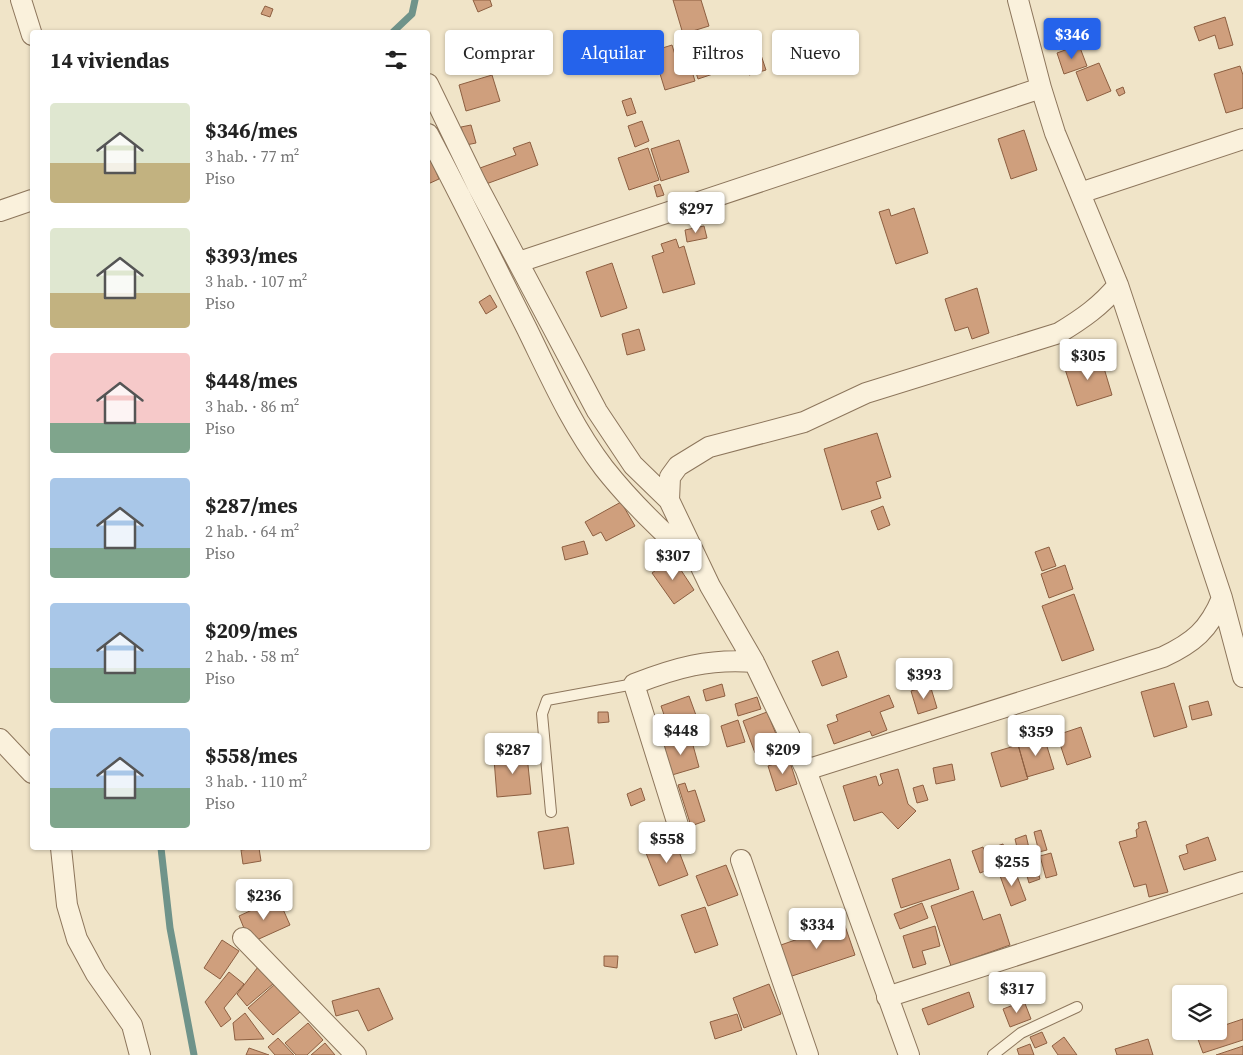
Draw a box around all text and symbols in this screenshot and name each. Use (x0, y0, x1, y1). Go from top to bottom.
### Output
pin: $346 (1042, 18, 1102, 60)
text: $346 (1055, 23, 1089, 45)
chip: Comprar (445, 30, 553, 75)
chip: Alquilar (563, 30, 664, 75)
chip: Filtros (674, 30, 762, 75)
chip: Nuevo (772, 30, 859, 75)
text: 14 viviendas (50, 46, 169, 75)
icon: filters (382, 46, 410, 74)
text: $346/mes (205, 116, 298, 145)
icon: home (90, 123, 150, 183)
text: 3 hab. · 77 m² (205, 145, 299, 167)
text: Piso (205, 167, 235, 189)
pin: $297 (666, 192, 726, 234)
text: $297 (679, 197, 713, 219)
text: $393/mes (205, 241, 298, 270)
icon: home (90, 248, 150, 308)
text: 3 hab. · 107 m² (205, 270, 307, 292)
text: Piso (205, 292, 235, 314)
pin: $305 (1058, 338, 1118, 381)
text: $305 (1071, 344, 1105, 366)
text: $448/mes (205, 366, 298, 395)
icon: home (90, 373, 150, 433)
text: 3 hab. · 86 m² (205, 395, 299, 417)
text: Piso (205, 417, 235, 439)
text: $287/mes (205, 491, 298, 520)
icon: home (90, 498, 150, 558)
text: 2 hab. · 64 m² (205, 520, 299, 542)
pin: $307 (643, 538, 703, 581)
text: Piso (205, 542, 235, 564)
text: $307 (656, 544, 690, 566)
text: $209/mes (205, 616, 298, 645)
icon: home (90, 623, 150, 683)
text: 2 hab. · 58 m² (205, 645, 299, 667)
pin: $393 (894, 658, 954, 700)
text: $393 (907, 663, 941, 685)
text: Piso (205, 667, 235, 689)
pin: $448 (651, 714, 711, 756)
pin: $359 (1006, 714, 1066, 757)
text: $448 (664, 719, 698, 741)
text: $359 (1019, 720, 1053, 742)
pin: $287 (483, 732, 543, 775)
pin: $209 (753, 732, 813, 775)
text: $287 (496, 738, 530, 760)
text: $209 (766, 738, 800, 760)
text: $558/mes (205, 741, 298, 770)
icon: home (90, 748, 150, 808)
text: 3 hab. · 110 m² (205, 770, 307, 792)
text: Piso (205, 792, 235, 814)
pin: $558 (637, 822, 697, 864)
text: $558 (650, 827, 684, 849)
pin: $255 (982, 844, 1042, 887)
text: $255 (995, 850, 1029, 872)
pin: $236 (234, 878, 294, 921)
text: $236 (247, 884, 281, 906)
pin: $334 (787, 908, 847, 950)
text: $334 (800, 913, 834, 935)
pin: $317 (987, 972, 1047, 1014)
text: $317 (1000, 977, 1034, 999)
map controls (1172, 985, 1227, 1040)
button: layers (1172, 985, 1227, 1040)

